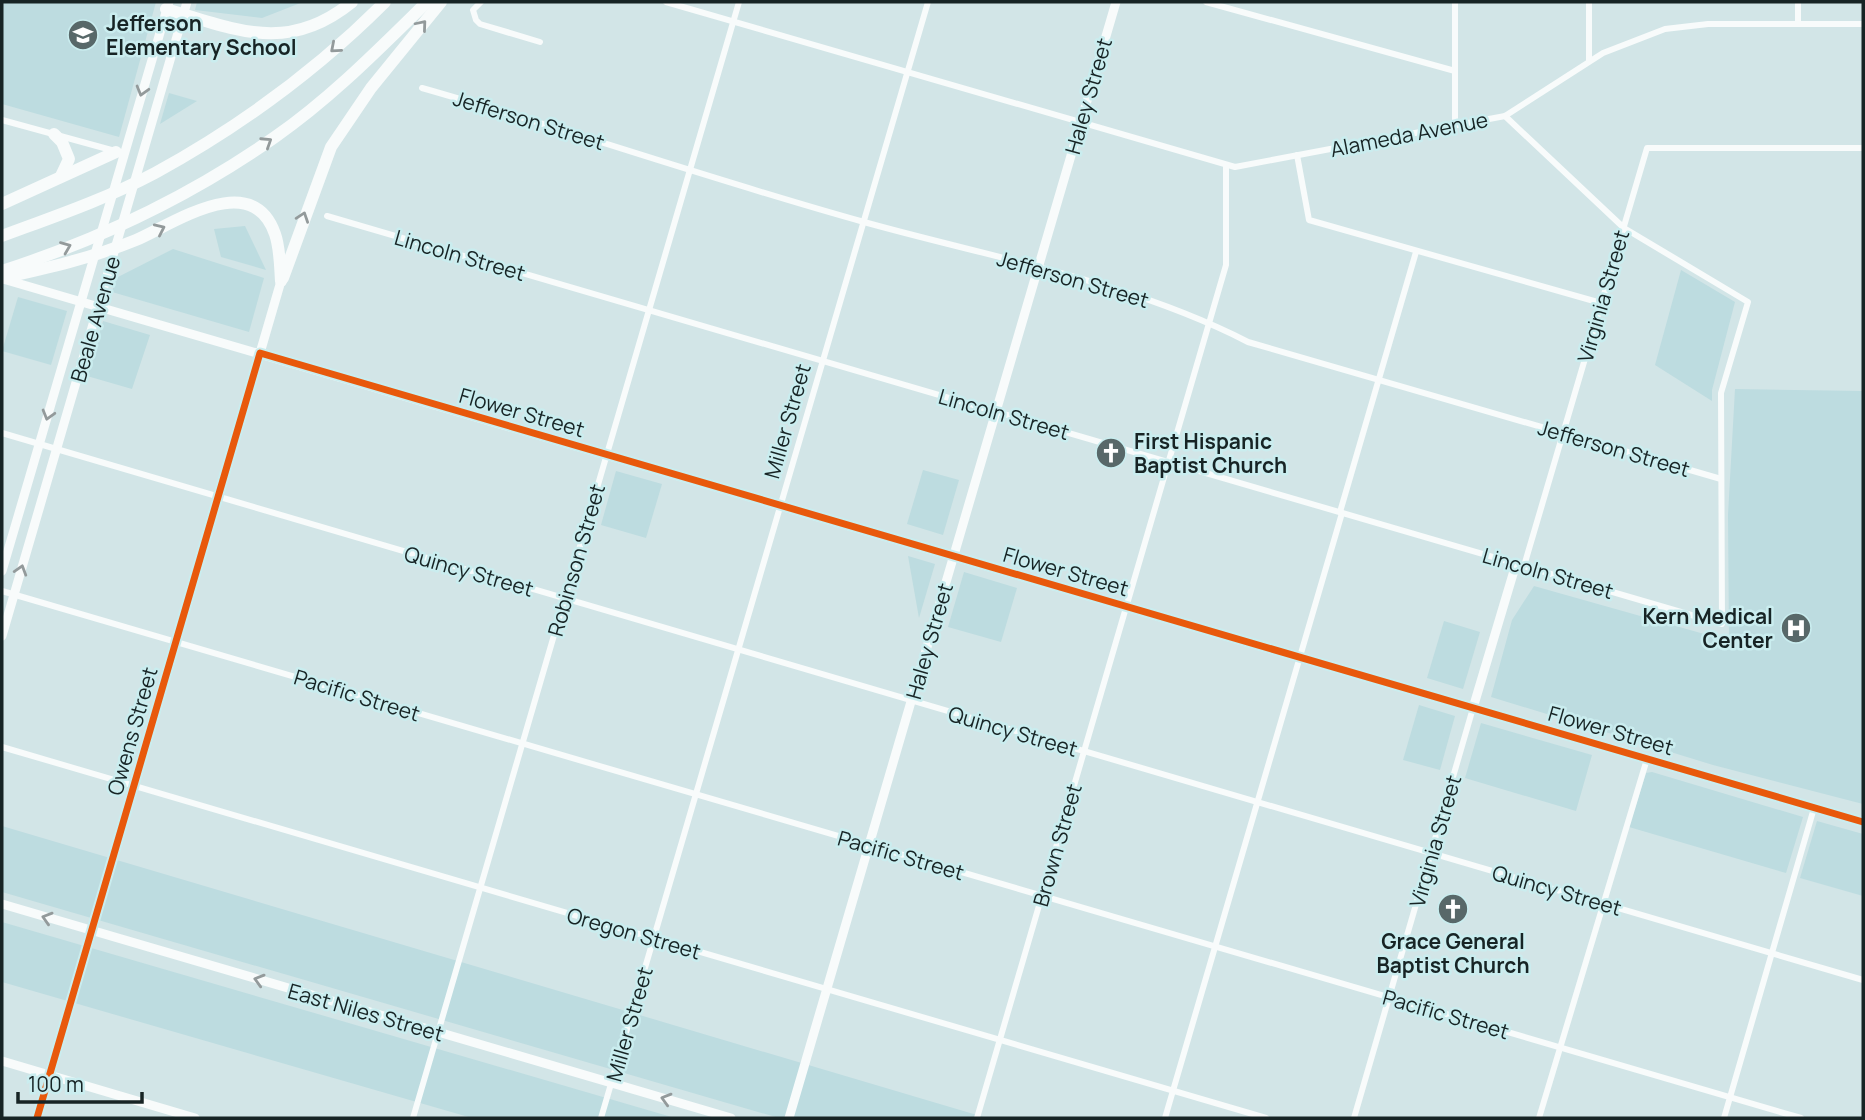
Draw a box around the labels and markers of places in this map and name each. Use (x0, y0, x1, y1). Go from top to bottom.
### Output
place label: Jefferson Elementary School (106, 9, 297, 61)
school or university icon: Jefferson Elementary School (66, 18, 100, 52)
place label: First Hispanic Baptist Church (1134, 427, 1287, 479)
church icon: First Hispanic Baptist Church (1094, 436, 1128, 470)
place label: Kern Medical Center (1643, 602, 1773, 654)
hospital icon: Kern Medical Center (1779, 611, 1813, 645)
church icon: Grace General Baptist Church (1436, 892, 1470, 926)
place label: Grace General Baptist Church (1376, 927, 1530, 979)

